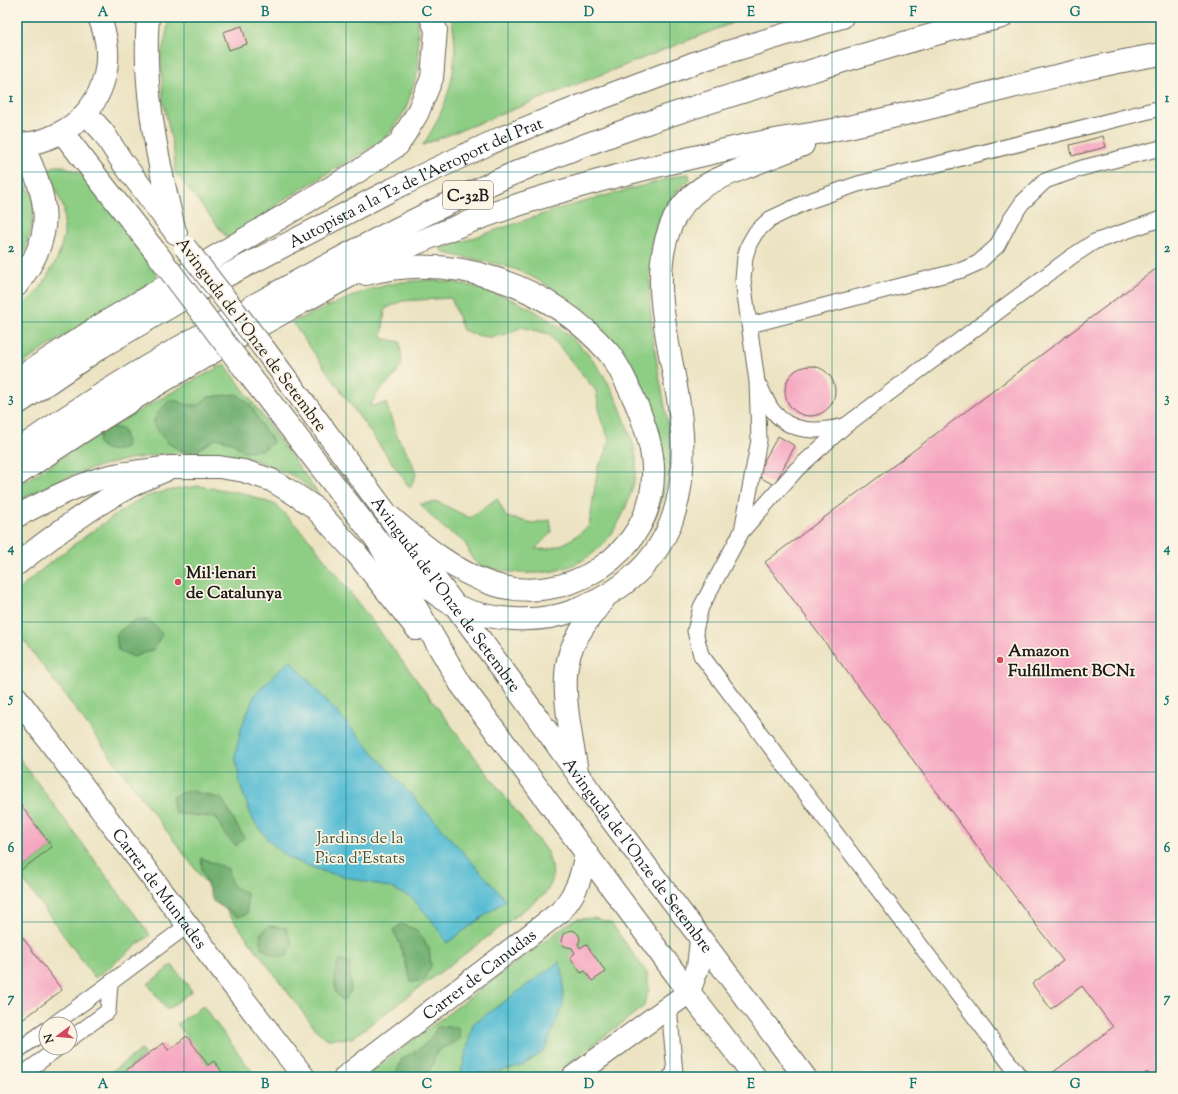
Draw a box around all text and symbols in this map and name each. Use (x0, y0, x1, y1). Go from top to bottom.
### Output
text: A (98, 4, 109, 22)
text: B (261, 4, 270, 22)
text: C (422, 4, 432, 22)
text: D (584, 4, 594, 22)
text: E (747, 4, 755, 22)
text: F (909, 4, 917, 22)
text: G (1070, 4, 1081, 22)
text: 1 (9, 90, 14, 108)
text: 1 (1165, 90, 1170, 108)
street label: Autopista a la T2 de l'Aeroport del Prat (285, 112, 547, 255)
road number: C-32B (443, 181, 493, 209)
street label: Avinguda de l'Onze de Setembre (169, 233, 332, 438)
text: 2 (8, 240, 15, 258)
text: 2 (1164, 240, 1171, 258)
text: 3 (8, 390, 14, 408)
text: 3 (1164, 390, 1170, 408)
street label: Avinguda de l'Onze de Setembre (364, 492, 526, 698)
text: 4 (7, 540, 15, 558)
text: 4 (1163, 540, 1171, 558)
place label: Mil·lenari de Catalunya (186, 562, 282, 606)
marker: Mil·lenari de Catalunya (173, 577, 183, 587)
place label: Amazon Fulfillment BCN1 (1008, 640, 1135, 684)
marker: Amazon Fulfillment BCN1 (995, 655, 1005, 665)
text: 5 (8, 690, 14, 708)
text: 5 (1164, 690, 1170, 708)
street label: Avinguda de l'Onze de Setembre (556, 753, 718, 959)
street label: Carrer de Muntades (105, 824, 212, 955)
park label: Jardins de la Pica d'Estats (315, 827, 405, 871)
text: 6 (8, 840, 15, 858)
text: 6 (1164, 840, 1171, 858)
street label: Carrer de Canudas (418, 924, 543, 1027)
text: 7 (8, 990, 15, 1008)
text: 7 (1164, 990, 1171, 1008)
north arrow (38, 1016, 78, 1056)
text: N (40, 1032, 59, 1046)
text: A (98, 1076, 109, 1094)
text: B (261, 1076, 270, 1094)
text: C (422, 1076, 432, 1094)
text: D (584, 1076, 594, 1094)
text: E (747, 1076, 755, 1094)
text: F (909, 1076, 917, 1094)
text: G (1070, 1076, 1081, 1094)

